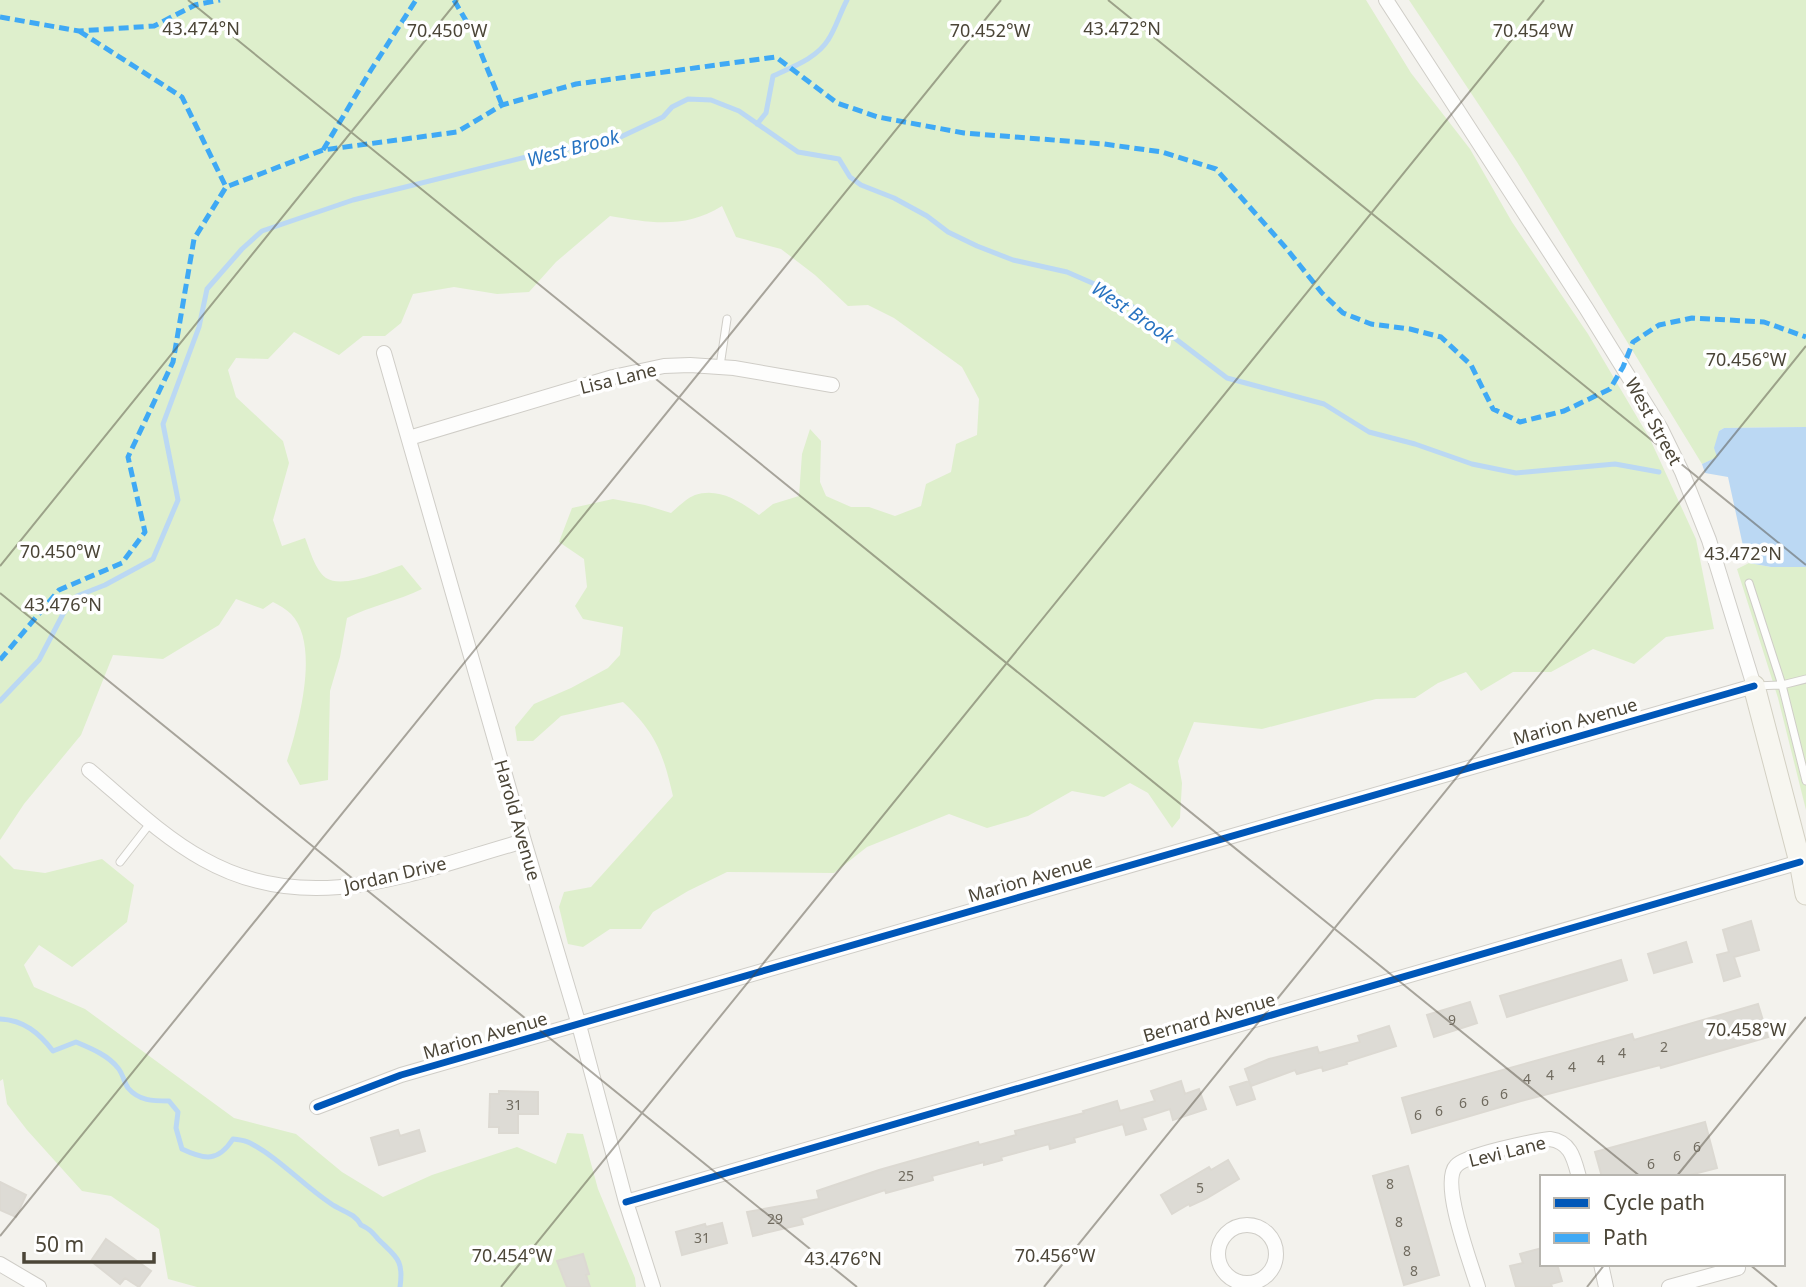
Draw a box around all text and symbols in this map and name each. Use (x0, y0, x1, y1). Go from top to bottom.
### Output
text: 43.474°N (162, 16, 240, 40)
text: 43.472°N (1083, 16, 1161, 40)
text: 70.450°W (407, 18, 488, 42)
text: 70.452°W (950, 18, 1031, 42)
text: 70.454°W (1493, 18, 1574, 42)
water label: West Brook (524, 123, 622, 173)
water label: West Brook (1087, 275, 1180, 349)
text: 70.456°W (1706, 347, 1787, 371)
street label: Lisa Lane (577, 357, 659, 399)
street label: West Street (1620, 373, 1688, 469)
text: 70.450°W (20, 539, 101, 563)
text: 43.472°N (1704, 541, 1782, 565)
text: 43.476°N (24, 592, 102, 616)
street label: Marion Avenue (1510, 692, 1640, 750)
street label: Harold Avenue (489, 757, 547, 883)
street label: Marion Avenue (965, 849, 1095, 907)
street label: Jordan Drive (340, 851, 449, 898)
street label: Bernard Avenue (1140, 987, 1278, 1047)
street label: Marion Avenue (420, 1006, 550, 1064)
house number: 9 (1448, 1010, 1456, 1029)
text: 70.458°W (1706, 1017, 1787, 1041)
house number: 2 (1660, 1037, 1668, 1056)
house number: 4 (1618, 1043, 1626, 1062)
house number: 4 (1597, 1050, 1605, 1069)
house number: 4 (1568, 1057, 1576, 1076)
house number: 4 (1546, 1065, 1554, 1084)
house number: 4 (1523, 1069, 1531, 1088)
house number: 6 (1500, 1084, 1508, 1103)
house number: 6 (1481, 1091, 1489, 1110)
house number: 6 (1459, 1093, 1467, 1112)
house number: 31 (506, 1095, 522, 1114)
house number: 6 (1435, 1101, 1443, 1120)
house number: 6 (1414, 1105, 1422, 1124)
street label: Levi Lane (1466, 1130, 1548, 1172)
house number: 6 (1693, 1137, 1701, 1156)
house number: 6 (1673, 1146, 1681, 1165)
house number: 6 (1647, 1154, 1655, 1173)
house number: 25 (898, 1166, 914, 1185)
house number: 8 (1386, 1174, 1394, 1193)
legend (1540, 1175, 1785, 1266)
house number: 5 (1196, 1178, 1204, 1197)
text: Cycle path (1603, 1188, 1705, 1216)
house number: 29 (767, 1209, 783, 1228)
house number: 8 (1395, 1212, 1403, 1231)
scale bar (24, 1220, 154, 1264)
text: Path (1603, 1223, 1648, 1251)
house number: 31 (694, 1228, 710, 1247)
text: 50 m (35, 1230, 84, 1258)
house number: 8 (1403, 1241, 1411, 1260)
text: 70.454°W (472, 1243, 553, 1267)
text: 70.456°W (1015, 1243, 1096, 1267)
text: 43.476°N (804, 1246, 882, 1270)
house number: 8 (1410, 1261, 1418, 1280)

